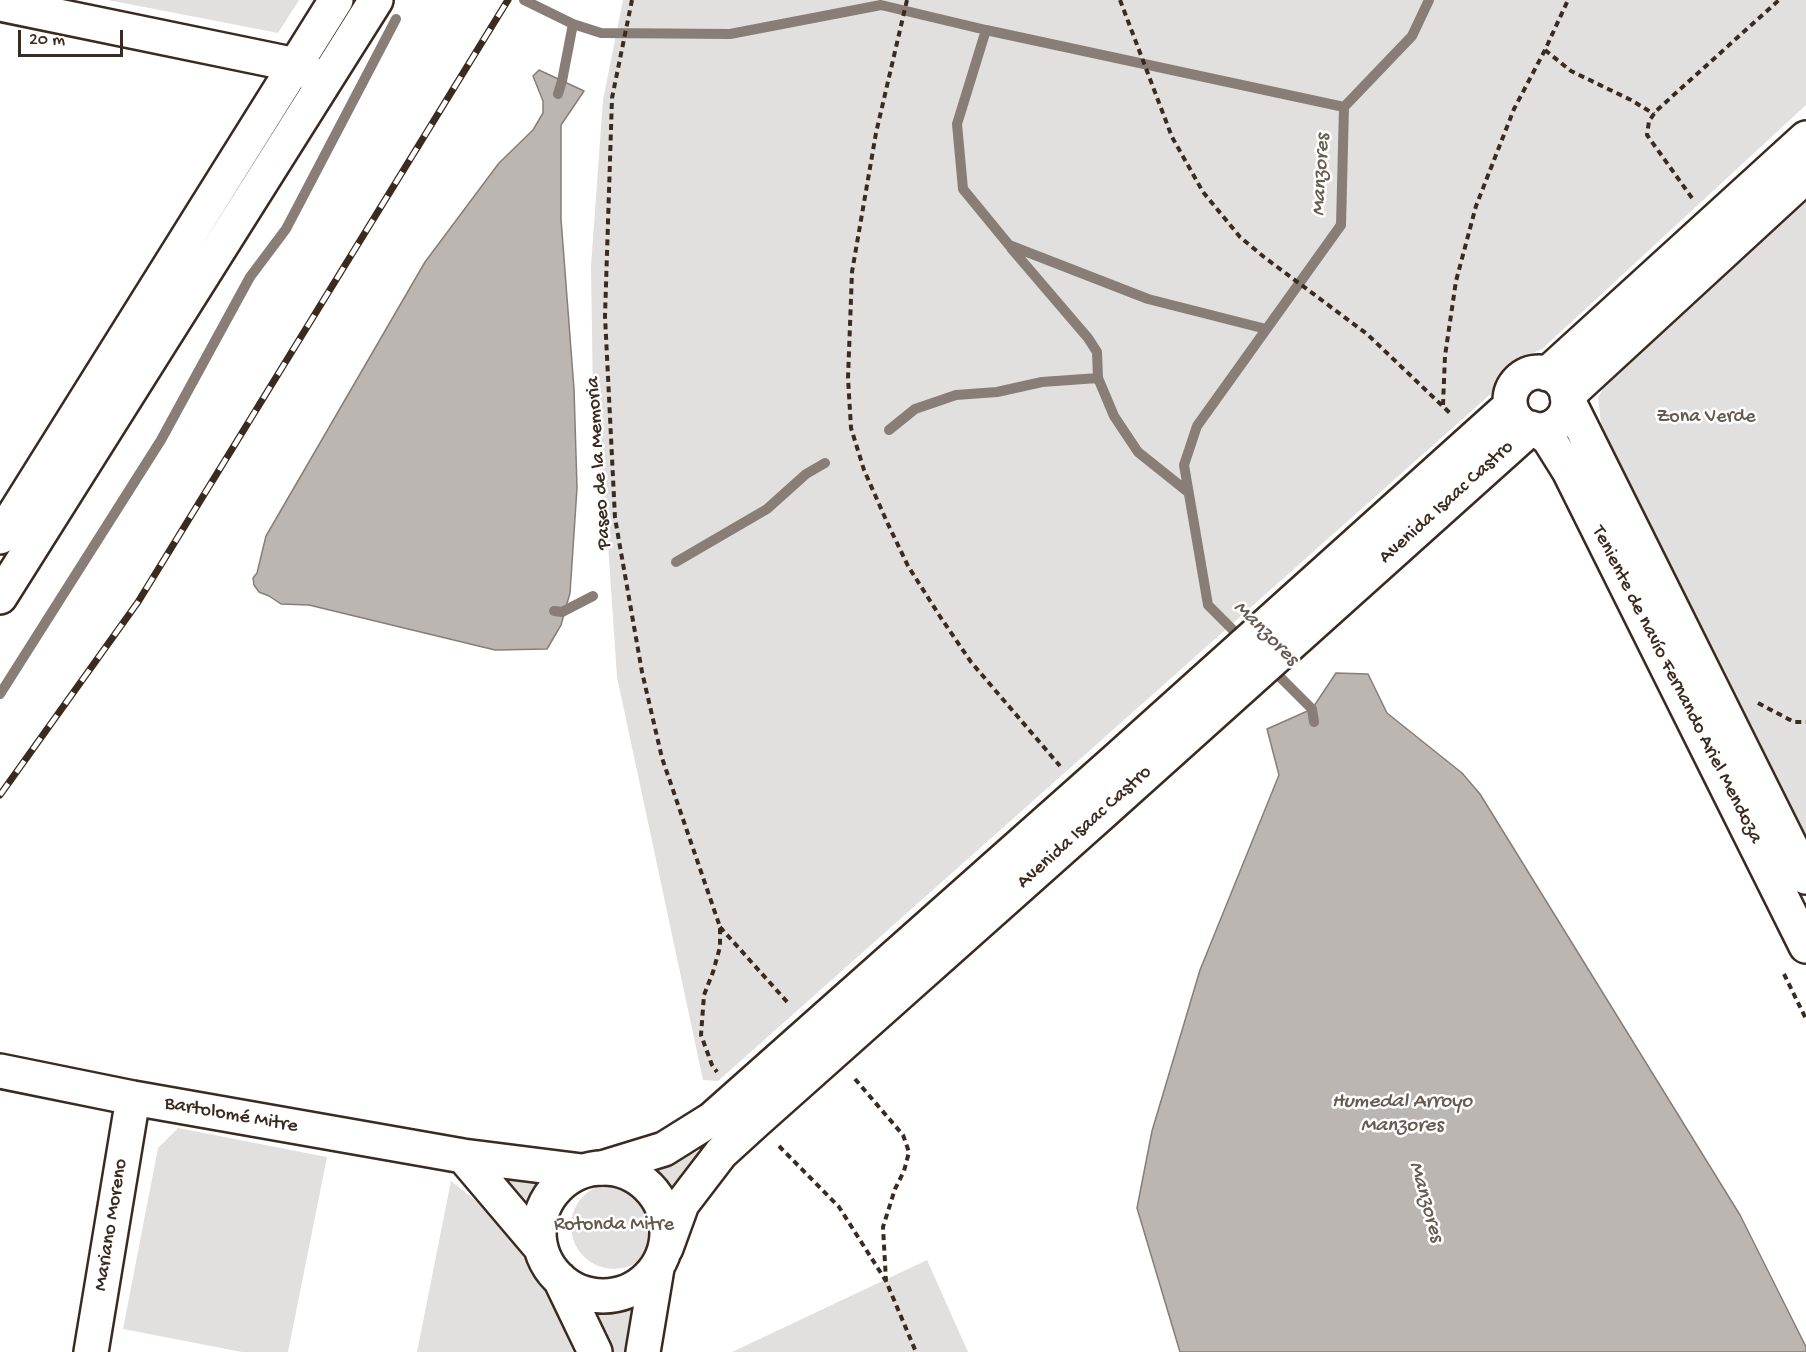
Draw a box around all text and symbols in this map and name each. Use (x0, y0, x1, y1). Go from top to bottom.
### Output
scale bar (21, 18, 126, 56)
text: 20 m (29, 30, 65, 51)
water label: Manzores (1307, 133, 1337, 217)
street label: Paseo de la Memoria (582, 376, 618, 550)
park label: Zona Verde (1656, 406, 1756, 430)
street label: Avenida Isaac Castro (1375, 436, 1519, 570)
street label: Teniente de navío Fernando Ariel Mendoza (1585, 522, 1767, 848)
water label: Manzores (1227, 596, 1303, 672)
street label: Avenida Isaac Castro (1013, 761, 1157, 895)
water label: Humedal Arroyo Manzores (1332, 1090, 1472, 1140)
street label: Bartolomé Mitre (163, 1092, 299, 1140)
street label: Mariano Moreno (90, 1157, 134, 1293)
water label: Manzores (1402, 1159, 1448, 1245)
park label: Rotonda Mitre (554, 1214, 674, 1238)

